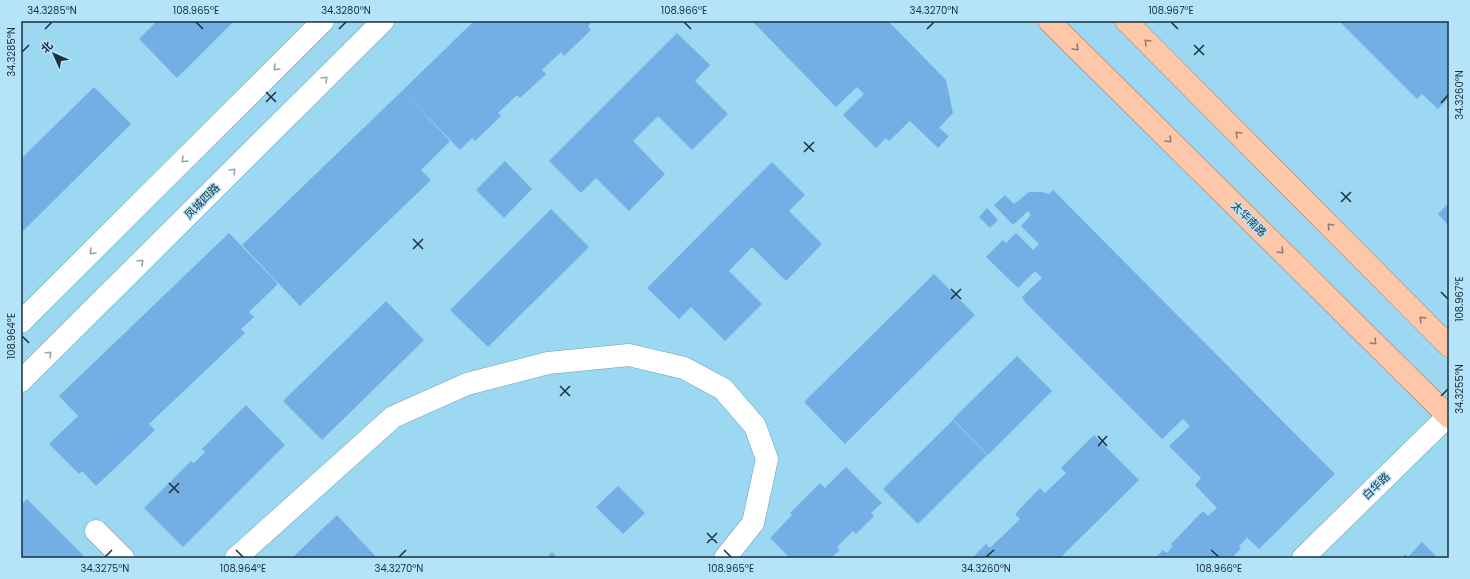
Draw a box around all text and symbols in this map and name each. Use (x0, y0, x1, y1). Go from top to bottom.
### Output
text: 34.3285°N (27, 3, 77, 18)
text: 108.965°E (173, 3, 219, 18)
text: 34.3280°N (321, 3, 371, 18)
text: 108.966°E (661, 3, 707, 18)
text: 34.3270°N (910, 3, 958, 18)
text: 108.967°E (1148, 3, 1194, 18)
text: 34.3285°N (4, 27, 19, 77)
north arrow (34, 34, 74, 74)
text: 北 (37, 37, 56, 56)
one-way arrow (1144, 39, 1152, 47)
one-way arrow (1071, 43, 1079, 51)
one-way arrow (273, 63, 281, 71)
text: 34.3260°N (1452, 70, 1467, 120)
one-way arrow (320, 76, 328, 84)
one-way arrow (1235, 131, 1243, 139)
one-way arrow (1164, 135, 1172, 143)
one-way arrow (181, 155, 189, 163)
one-way arrow (228, 168, 236, 175)
street label: 凤城四路 (181, 180, 223, 222)
street label: 太华南路 (1228, 198, 1270, 240)
one-way arrow (1327, 224, 1335, 231)
one-way arrow (1276, 246, 1284, 254)
one-way arrow (89, 247, 97, 255)
one-way arrow (136, 259, 144, 267)
text: 108.967°E (1452, 276, 1467, 322)
text: 108.964°E (4, 313, 19, 359)
one-way arrow (1419, 316, 1426, 324)
one-way arrow (1369, 337, 1377, 345)
one-way arrow (44, 351, 52, 359)
text: 34.3255°N (1452, 364, 1467, 414)
street label: 白华路 (1359, 469, 1393, 503)
text: 34.3275°N (81, 561, 129, 576)
text: 108.964°E (220, 561, 266, 576)
text: 34.3270°N (375, 561, 423, 576)
text: 108.965°E (708, 561, 754, 576)
text: 34.3260°N (961, 561, 1011, 576)
text: 108.966°E (1196, 561, 1242, 576)

